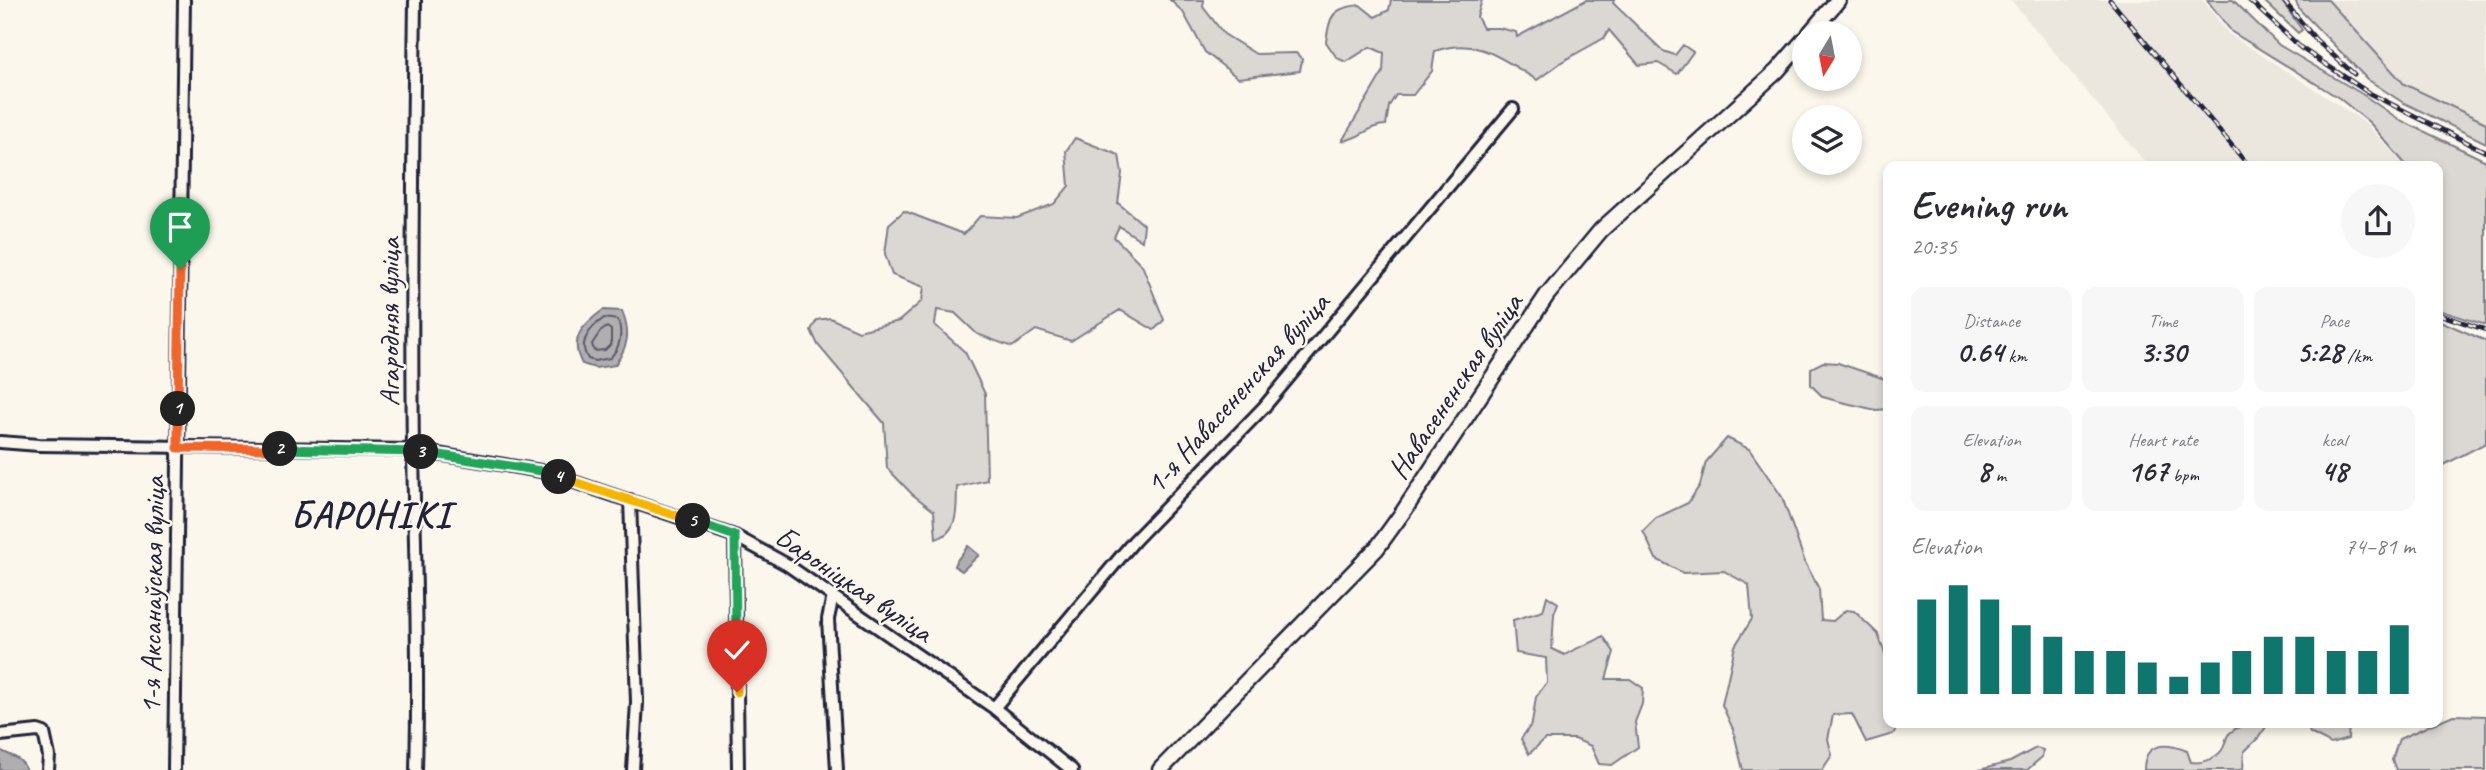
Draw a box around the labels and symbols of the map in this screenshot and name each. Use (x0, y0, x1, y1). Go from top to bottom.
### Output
north arrow (1792, 21, 1862, 91)
pin (150, 197, 210, 269)
street label: Агародняя вуліца (370, 236, 408, 406)
street label: 1-я Навасененская вуліца (1137, 283, 1339, 502)
street label: Навасененская вуліца (1379, 284, 1532, 486)
pin: 1 (160, 392, 196, 426)
pin: 2 (262, 432, 298, 466)
pin: 3 (404, 434, 438, 470)
pin: 4 (542, 460, 576, 494)
street label: 1-я Аксанаўская вуліца (131, 474, 173, 714)
district label: БАРОНІКІ (290, 491, 457, 538)
pin: 5 (676, 504, 710, 538)
street label: Бароніцкая вуліца (768, 517, 942, 652)
pin (707, 620, 767, 692)

